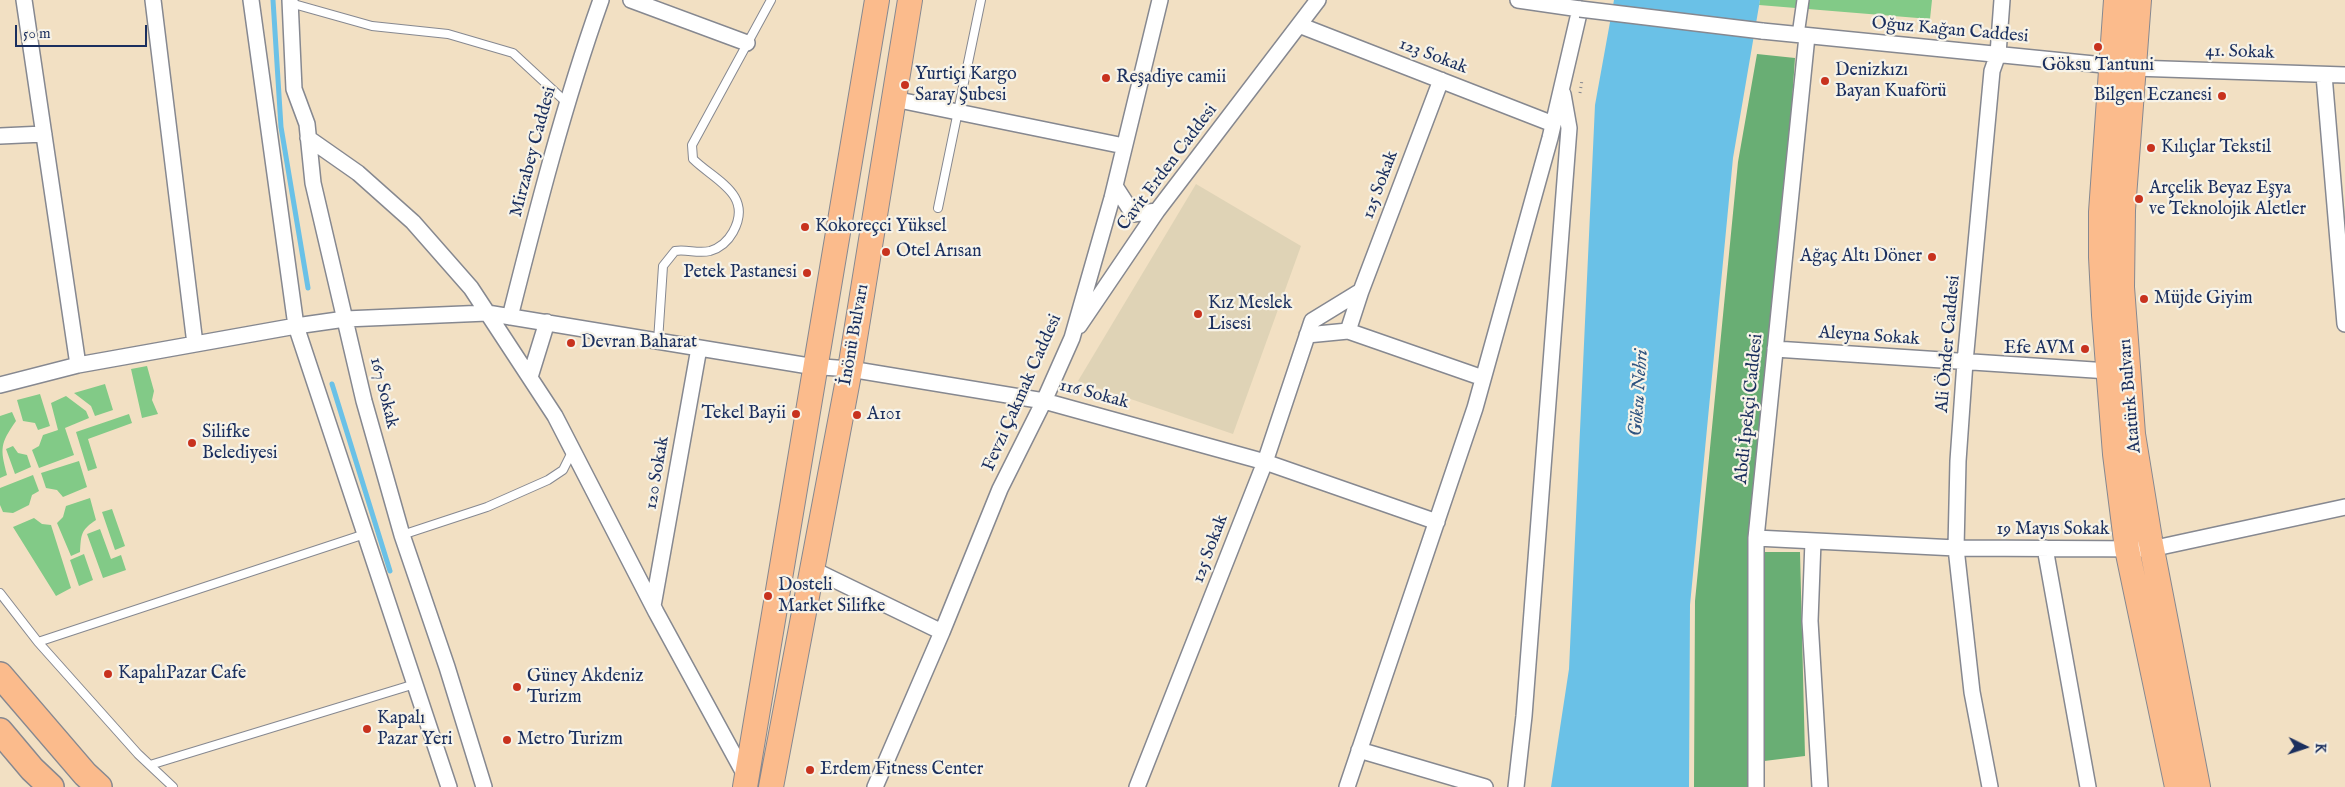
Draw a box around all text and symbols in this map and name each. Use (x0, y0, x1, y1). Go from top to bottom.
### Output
street label: Oğuz Kağan Caddesi (1871, 13, 2029, 49)
scale bar (18, 15, 150, 47)
text: 50 m (23, 24, 51, 43)
street label: 123 Sokak (1396, 34, 1470, 80)
marker: Göksu Tantuni (2092, 41, 2104, 53)
street label: 41. Sokak (2205, 41, 2275, 65)
place label: Göksu Tantuni (2042, 55, 2154, 77)
place label: Denizkızı Bayan Kuaförü (1835, 60, 1947, 102)
place label: Yurtiçi Kargo Saray Şubesi (915, 64, 1017, 106)
place label: Reşadiye camii (1116, 67, 1226, 89)
marker: Reşadiye camii (1100, 72, 1112, 84)
marker: Denizkızı Bayan Kuaförü (1819, 75, 1831, 87)
marker: Yurtiçi Kargo Saray Şubesi (899, 79, 911, 91)
street label: Mirzabey Caddesi (506, 84, 562, 220)
place label: Bilgen Eczanesi (2093, 85, 2212, 107)
marker: Bilgen Eczanesi (2216, 90, 2228, 102)
street label: Cavit Erden Caddesi (1113, 100, 1223, 236)
place label: Kılıçlar Tekstil (2161, 137, 2271, 159)
marker: Kılıçlar Tekstil (2145, 142, 2157, 154)
street label: 125 Sokak (1358, 148, 1404, 222)
place label: Arçelik Beyaz Eşya ve Teknolojik Aletler (2149, 178, 2306, 220)
marker: Arçelik Beyaz Eşya ve Teknolojik Aletler (2133, 193, 2145, 205)
place label: Kokoreçci Yüksel (815, 216, 946, 238)
marker: Kokoreçci Yüksel (799, 221, 811, 233)
place label: Otel Arısan (896, 241, 981, 263)
marker: Otel Arısan (880, 246, 892, 258)
place label: Ağaç Altı Döner (1800, 246, 1922, 268)
marker: Ağaç Altı Döner (1926, 251, 1938, 263)
place label: Petek Pastanesi (683, 262, 797, 284)
marker: Petek Pastanesi (801, 267, 813, 279)
street label: Ali Önder Caddesi (1932, 274, 1966, 414)
street label: İnönü Bulvarı (835, 283, 875, 387)
place label: Müjde Giyim (2154, 288, 2253, 310)
place label: Kız Meslek Lisesi (1208, 293, 1292, 336)
marker: Müjde Giyim (2138, 293, 2150, 305)
marker: Kız Meslek Lisesi (1192, 308, 1204, 320)
street label: Fevzi Çakmak Caddesi (979, 311, 1067, 475)
street label: Aleyna Sokak (1818, 323, 1920, 351)
place label: Devran Baharat (581, 332, 697, 354)
street label: Abdi İpekçi Caddesi (1731, 333, 1769, 485)
marker: Devran Baharat (565, 337, 577, 349)
place label: Efe AVM (2004, 338, 2075, 360)
street label: Atatürk Bulvarı (2115, 338, 2147, 454)
marker: Efe AVM (2079, 343, 2091, 355)
water label: Göksu Nehri (1626, 349, 1654, 437)
street label: 167 Sokak (364, 355, 402, 431)
street label: 116 Sokak (1057, 375, 1131, 415)
place label: Tekel Bayii (702, 403, 786, 425)
place label: A101 (867, 404, 901, 426)
marker: Tekel Bayii (790, 408, 802, 420)
marker: A101 (851, 409, 863, 421)
place label: Silifke Belediyesi (202, 422, 278, 464)
street label: 120 Sokak (641, 435, 675, 511)
marker: Silifke Belediyesi (186, 437, 198, 449)
street label: 125 Sokak (1188, 512, 1234, 586)
street label: 19 Mayıs Sokak (1997, 519, 2109, 541)
place label: Dosteli Market Silifke (778, 575, 885, 618)
marker: Dosteli Market Silifke (762, 590, 774, 602)
place label: KapalıPazar Cafe (118, 663, 246, 685)
place label: Güney Akdeniz Turizm (527, 666, 644, 709)
marker: KapalıPazar Cafe (102, 668, 114, 680)
marker: Güney Akdeniz Turizm (511, 681, 523, 693)
place label: Kapalı Pazar Yeri (377, 708, 453, 751)
north arrow (2280, 722, 2330, 772)
marker: Kapalı Pazar Yeri (361, 723, 373, 735)
place label: Metro Turizm (517, 729, 623, 751)
marker: Metro Turizm (501, 734, 513, 746)
text: K (2311, 742, 2329, 754)
place label: Erdem Fitness Center (820, 759, 983, 781)
marker: Erdem Fitness Center (804, 764, 816, 776)

